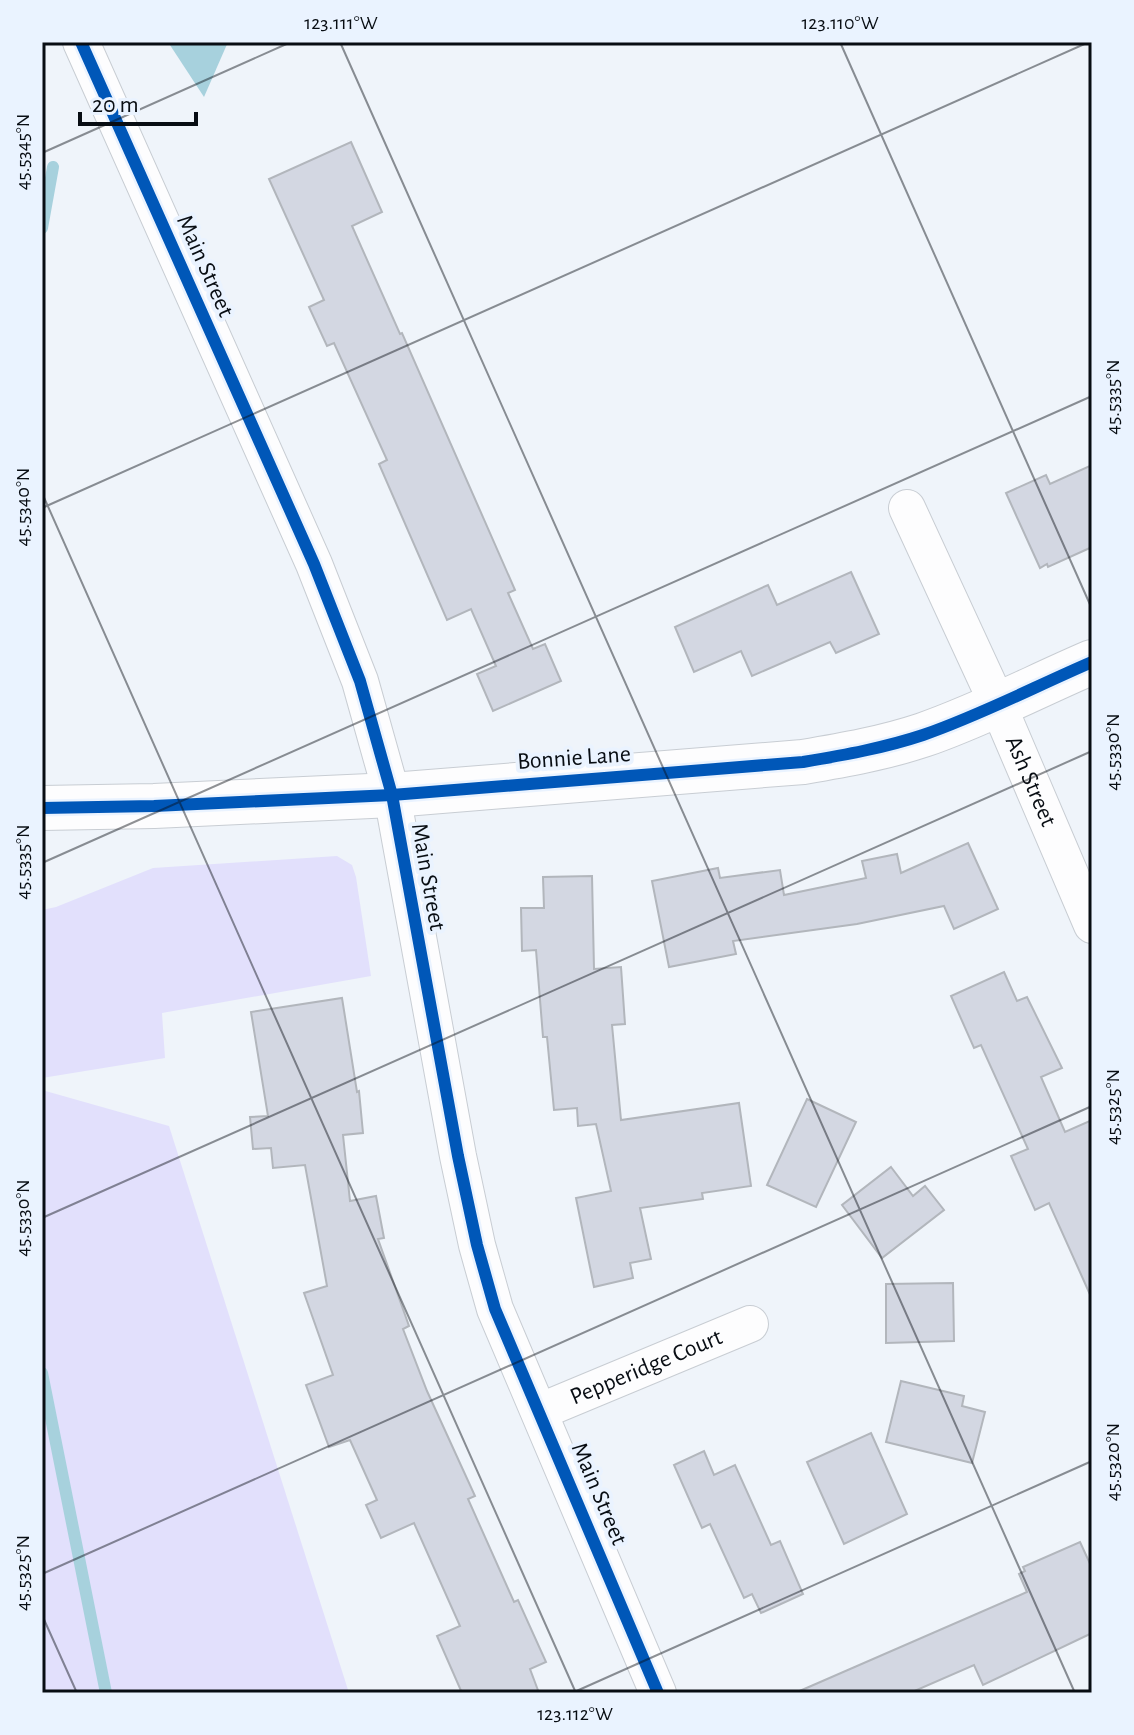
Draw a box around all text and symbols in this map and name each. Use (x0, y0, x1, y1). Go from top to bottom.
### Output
text: 123.111°W (304, 13, 378, 33)
text: 123.110°W (801, 13, 879, 33)
scale bar (80, 76, 196, 126)
text: 20 m (92, 93, 139, 117)
text: 45.5345°N (13, 114, 33, 190)
street label: Main Street (172, 212, 238, 321)
text: 45.5335°N (1103, 359, 1123, 435)
text: 45.5340°N (13, 468, 33, 546)
text: 45.5330°N (1103, 713, 1123, 791)
street label: Ash Street (1001, 733, 1061, 830)
street label: Bonnie Lane (516, 742, 632, 774)
street label: Main Street (407, 822, 449, 933)
text: 45.5335°N (13, 824, 33, 900)
text: 45.5325°N (1103, 1069, 1123, 1145)
text: 45.5330°N (13, 1179, 33, 1257)
street label: Pepperidge Court (567, 1325, 726, 1409)
text: 45.5320°N (1103, 1423, 1123, 1501)
street label: Main Street (567, 1439, 631, 1549)
text: 45.5325°N (13, 1535, 33, 1611)
text: 123.112°W (537, 1704, 613, 1724)

